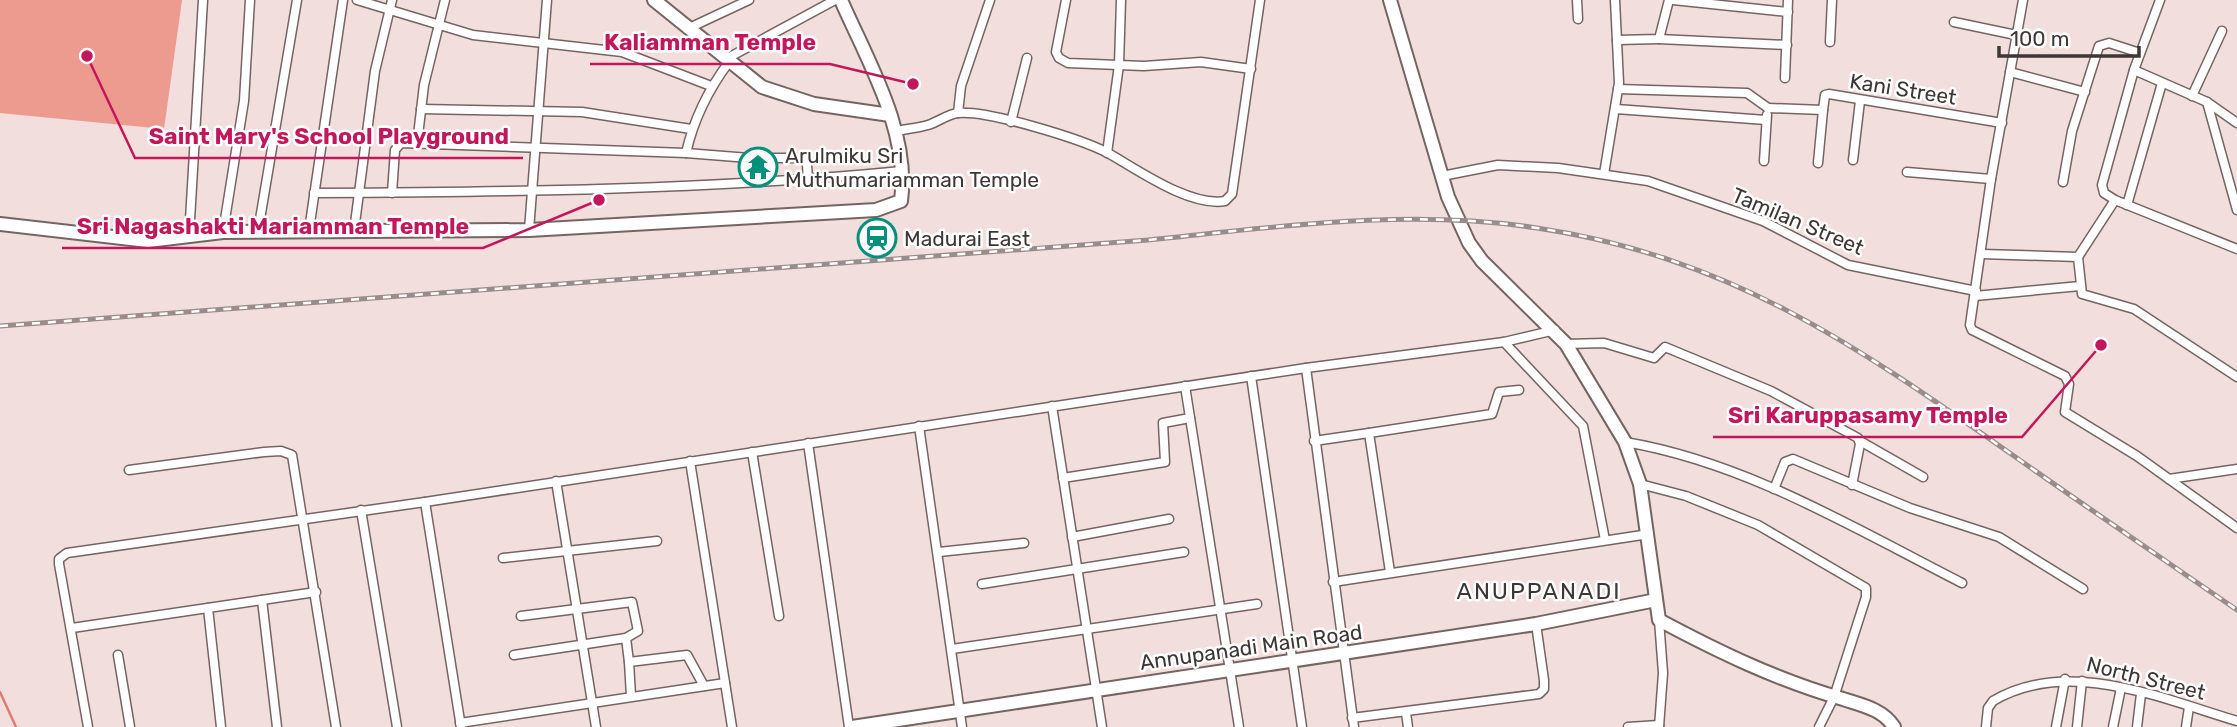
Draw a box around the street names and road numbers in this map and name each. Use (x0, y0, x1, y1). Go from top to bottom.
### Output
street label: Kani Street (1848, 68, 1958, 110)
street label: Tamilan Street (1728, 182, 1868, 260)
street label: Annupanadi Main Road (1138, 619, 1364, 675)
street label: North Street (2084, 651, 2208, 705)

